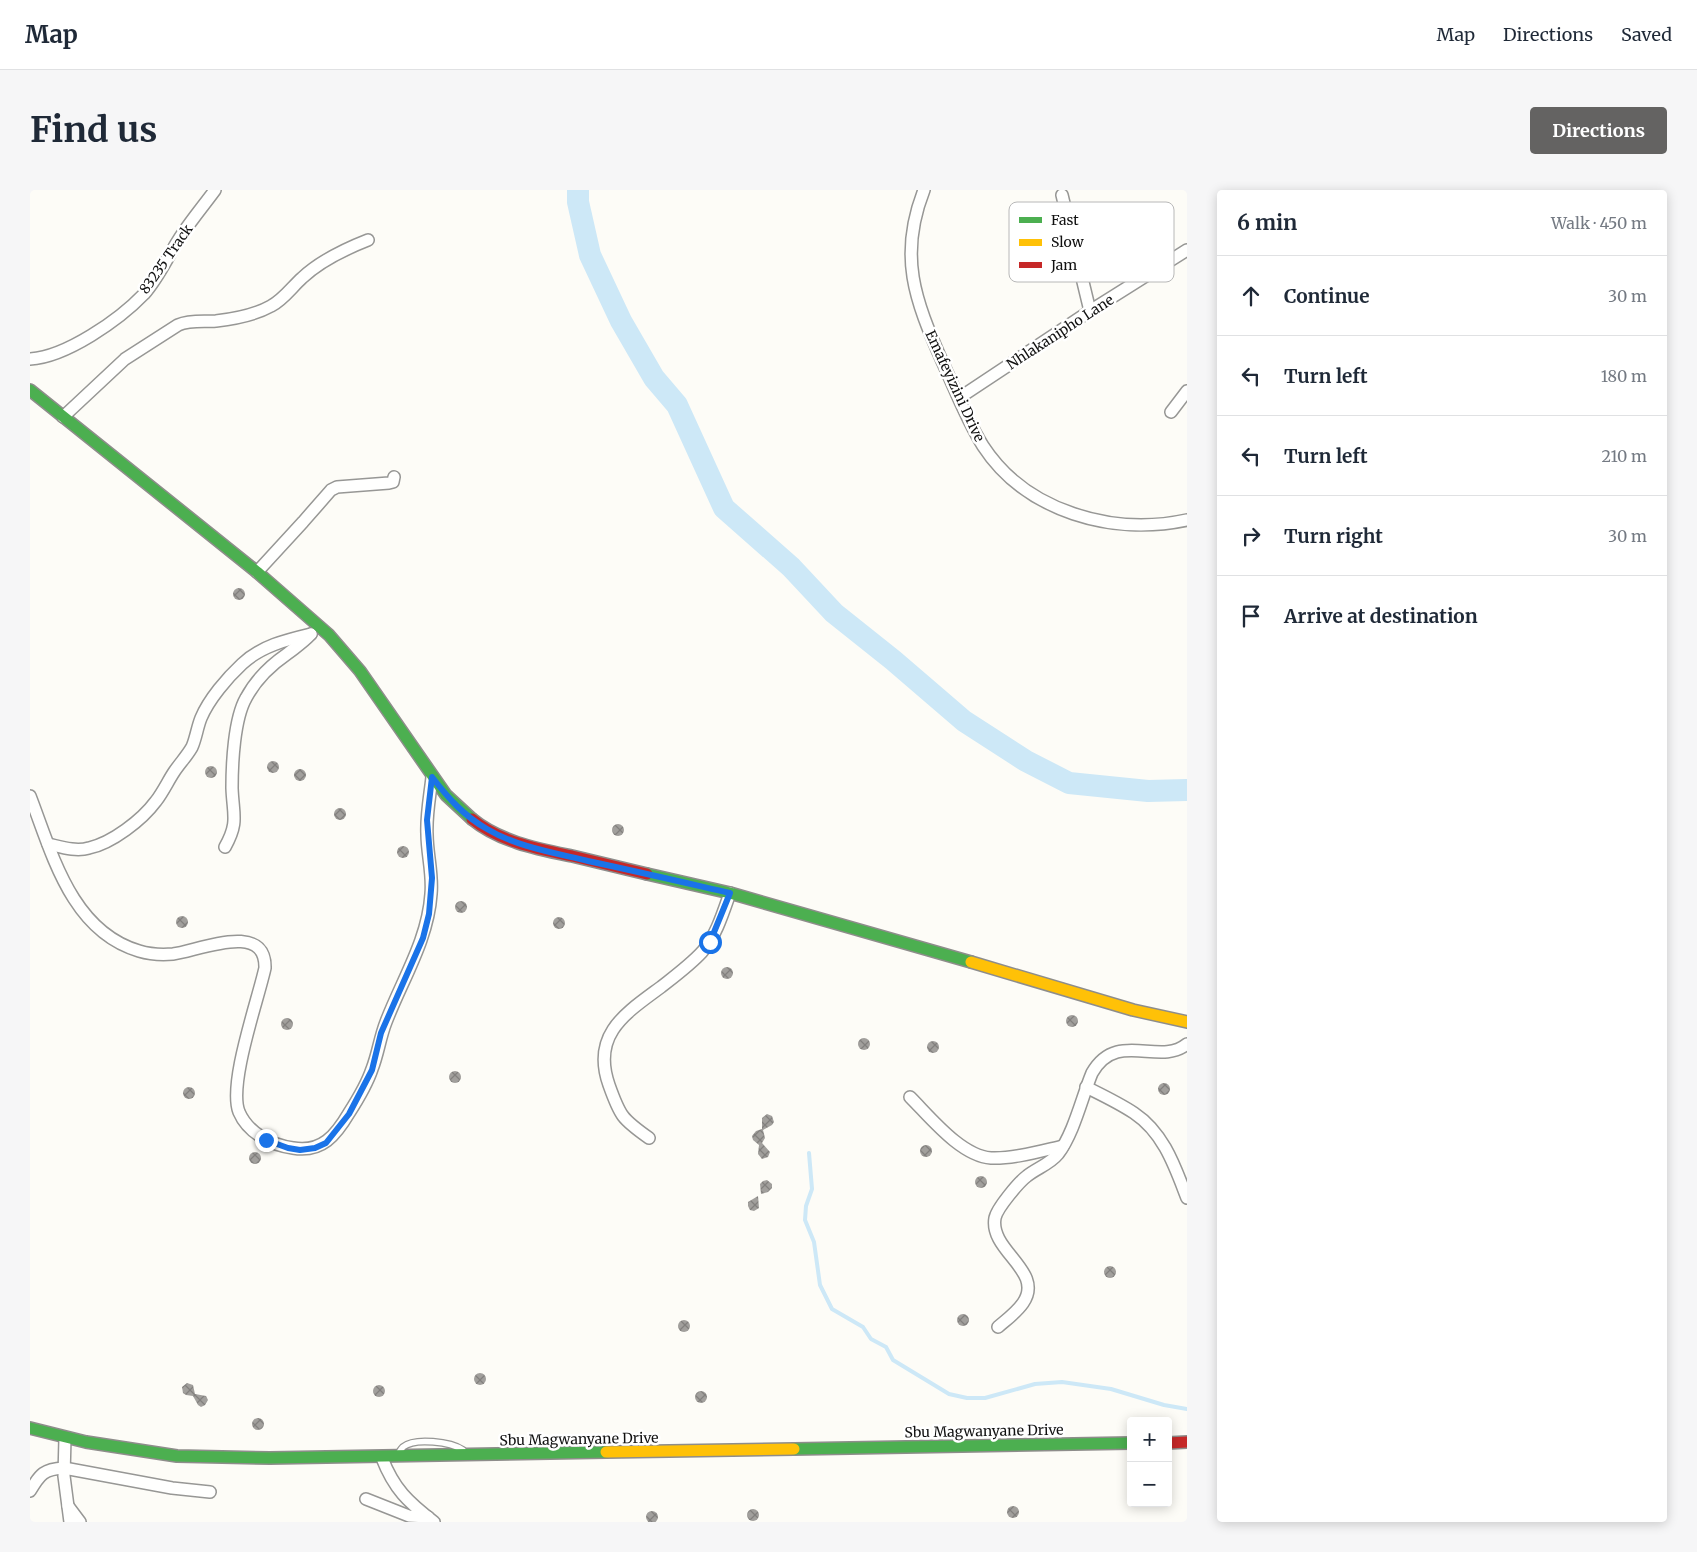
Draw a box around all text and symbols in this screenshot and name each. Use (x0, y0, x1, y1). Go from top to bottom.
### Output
text: Map (25, 19, 78, 50)
text: Map (1437, 23, 1475, 46)
text: Directions (1503, 23, 1593, 46)
text: Saved (1621, 23, 1672, 46)
button: Directions (1530, 107, 1667, 154)
text: Find us (30, 108, 157, 152)
legend (1009, 202, 1174, 282)
text: 6 min (1237, 209, 1297, 236)
text: Fast (1051, 211, 1079, 229)
text: Walk · 450 m (1551, 213, 1647, 233)
street label: 83235 Track (135, 221, 197, 297)
text: Slow (1051, 233, 1084, 251)
text: Jam (1050, 256, 1077, 274)
icon: ahead (1237, 282, 1265, 310)
text: Continue (1284, 284, 1370, 308)
text: 30 m (1608, 286, 1647, 306)
street label: Nhlakanipho Lane (1003, 291, 1117, 373)
street label: Emafeyizini Drive (921, 327, 989, 445)
icon: left (1237, 362, 1265, 390)
text: Turn left (1284, 364, 1368, 388)
text: 180 m (1601, 366, 1647, 386)
icon: left (1237, 442, 1265, 470)
text: Turn left (1284, 444, 1368, 468)
text: 210 m (1602, 446, 1647, 466)
icon: right (1237, 522, 1265, 550)
text: Turn right (1284, 524, 1383, 548)
text: 30 m (1608, 526, 1647, 546)
icon: arrive (1237, 602, 1265, 630)
text: Arrive at destination (1284, 604, 1478, 628)
route start (699, 931, 722, 954)
route end (255, 1129, 278, 1152)
map controls (1127, 1417, 1172, 1507)
button: + (1127, 1417, 1172, 1462)
street label: Sbu Magwanyane Drive (904, 1421, 1064, 1441)
street label: Sbu Magwanyane Drive (499, 1429, 659, 1449)
button: − (1127, 1462, 1172, 1507)

